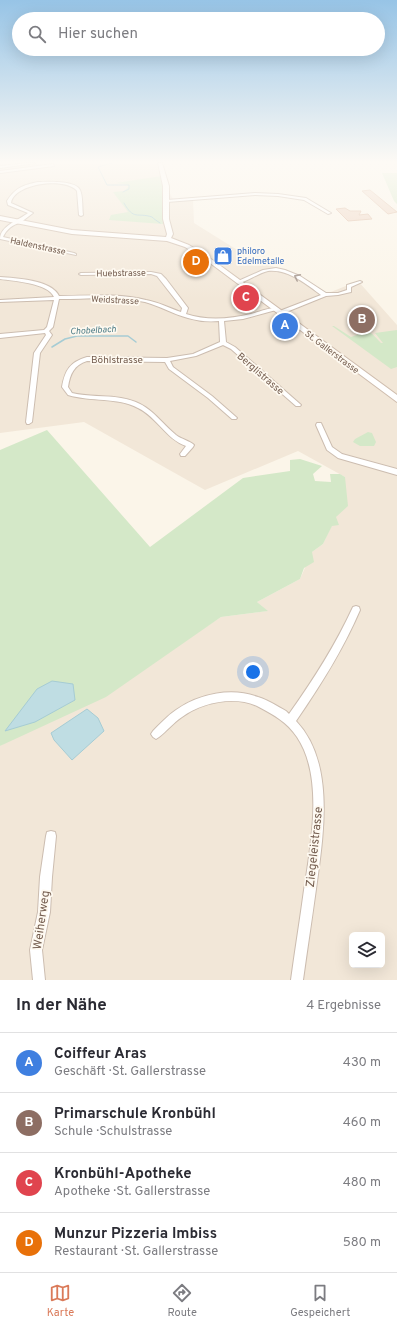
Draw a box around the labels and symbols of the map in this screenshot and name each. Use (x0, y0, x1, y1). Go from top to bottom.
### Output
street label: Haldenstrasse (9, 235, 67, 258)
shop icon: philoro Edelmetalle (212, 245, 234, 267)
place label: philoro Edelmetalle (237, 246, 285, 267)
pin: D (183, 247, 209, 277)
street label: Huebstrasse (96, 268, 146, 279)
one-way arrow (294, 275, 301, 282)
pin: C (233, 283, 259, 313)
street label: Weidstrasse (91, 294, 139, 307)
pin: B (349, 305, 375, 335)
pin: A (272, 311, 298, 341)
water label: Chobelbach (70, 324, 116, 337)
street label: St. Gallerstrasse (302, 328, 361, 376)
street label: Berglistrasse (234, 350, 286, 398)
street label: Böhlstrasse (91, 354, 143, 367)
your location (243, 662, 263, 682)
street label: Ziegeleistrasse (303, 806, 327, 888)
street label: Weiherweg (30, 890, 54, 951)

